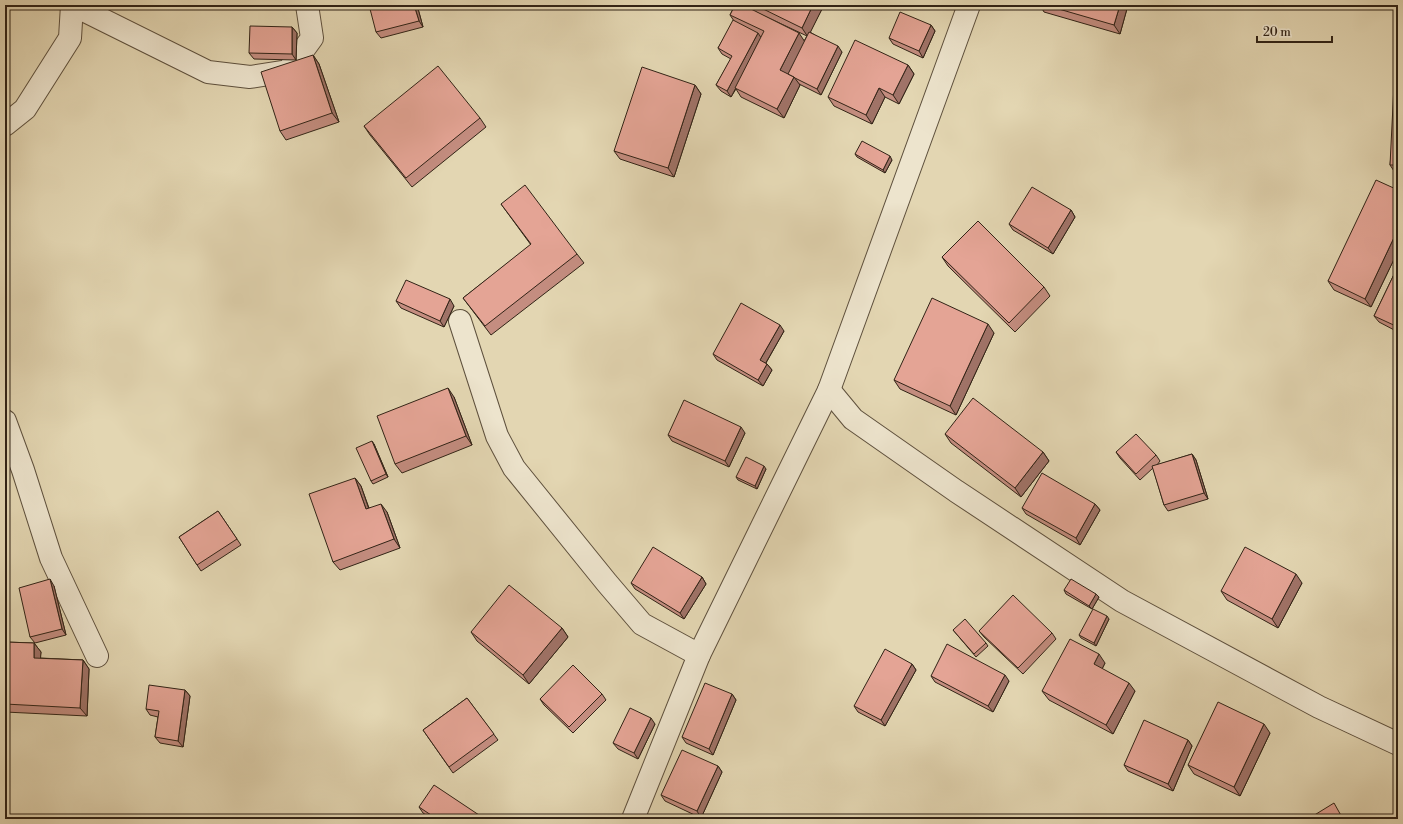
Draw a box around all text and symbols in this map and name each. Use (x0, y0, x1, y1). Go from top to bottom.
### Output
scale bar (1257, 18, 1332, 44)
text: 20 m (1263, 25, 1291, 40)

